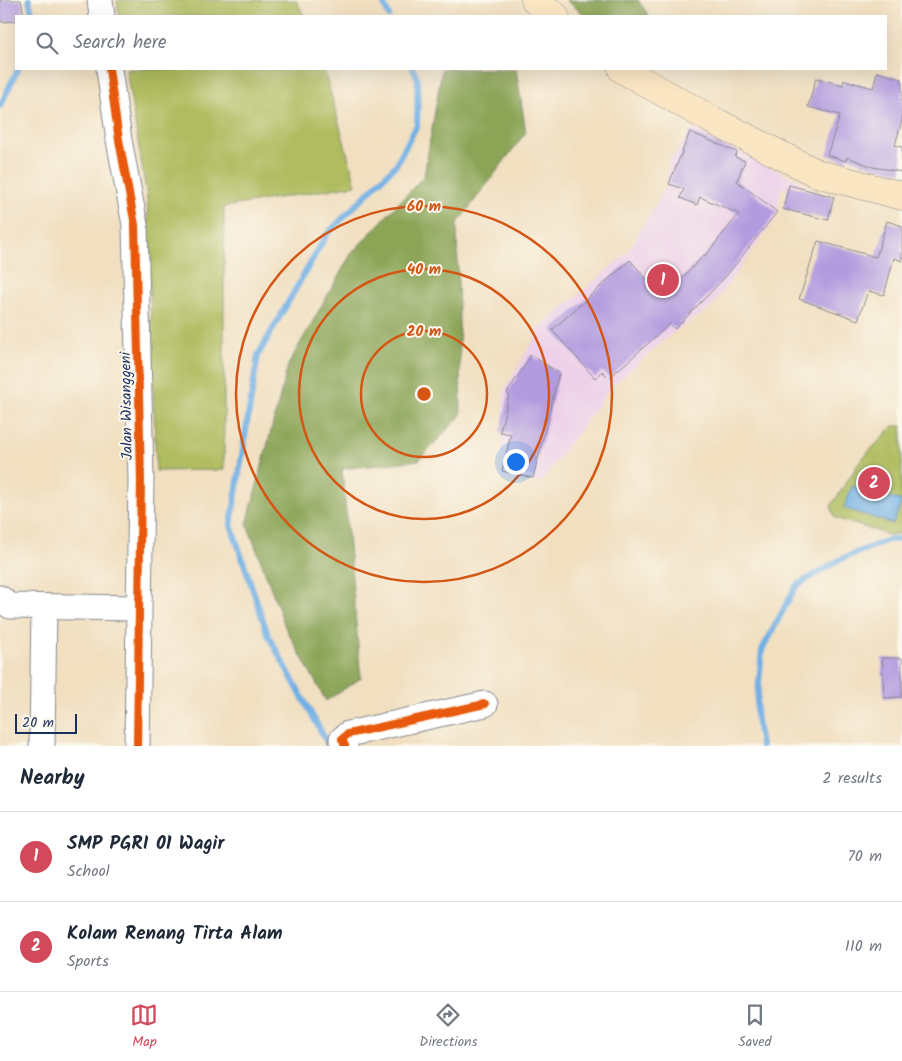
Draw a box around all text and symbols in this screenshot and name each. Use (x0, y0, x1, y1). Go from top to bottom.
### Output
search box (15, 15, 887, 70)
text: Search here (73, 28, 167, 58)
icon: search (33, 29, 61, 57)
text: 60 m (407, 195, 441, 219)
text: 40 m (407, 258, 441, 282)
pin: 1 (647, 261, 679, 299)
text: 20 m (407, 320, 441, 344)
street label: Jalan Wisanggeni (114, 350, 140, 460)
centre of rings (415, 385, 433, 403)
your location (503, 449, 529, 475)
pin: 2 (858, 464, 890, 502)
scale bar (15, 711, 78, 734)
text: 20 m (22, 712, 54, 734)
text: Nearby (20, 762, 85, 795)
text: 2 results (822, 766, 882, 791)
text: SMP PGRI 01 Wagir (67, 829, 224, 859)
text: 1 (34, 844, 38, 869)
text: 70 m (847, 844, 882, 869)
text: School (67, 859, 110, 884)
text: Kolam Renang Tirta Alam (67, 919, 283, 949)
text: 2 (31, 934, 41, 959)
text: 110 m (845, 934, 882, 959)
text: Sports (67, 949, 109, 974)
tab: Map (130, 1001, 158, 1053)
tab: Directions (419, 1001, 477, 1053)
tab: Saved (738, 1001, 772, 1053)

